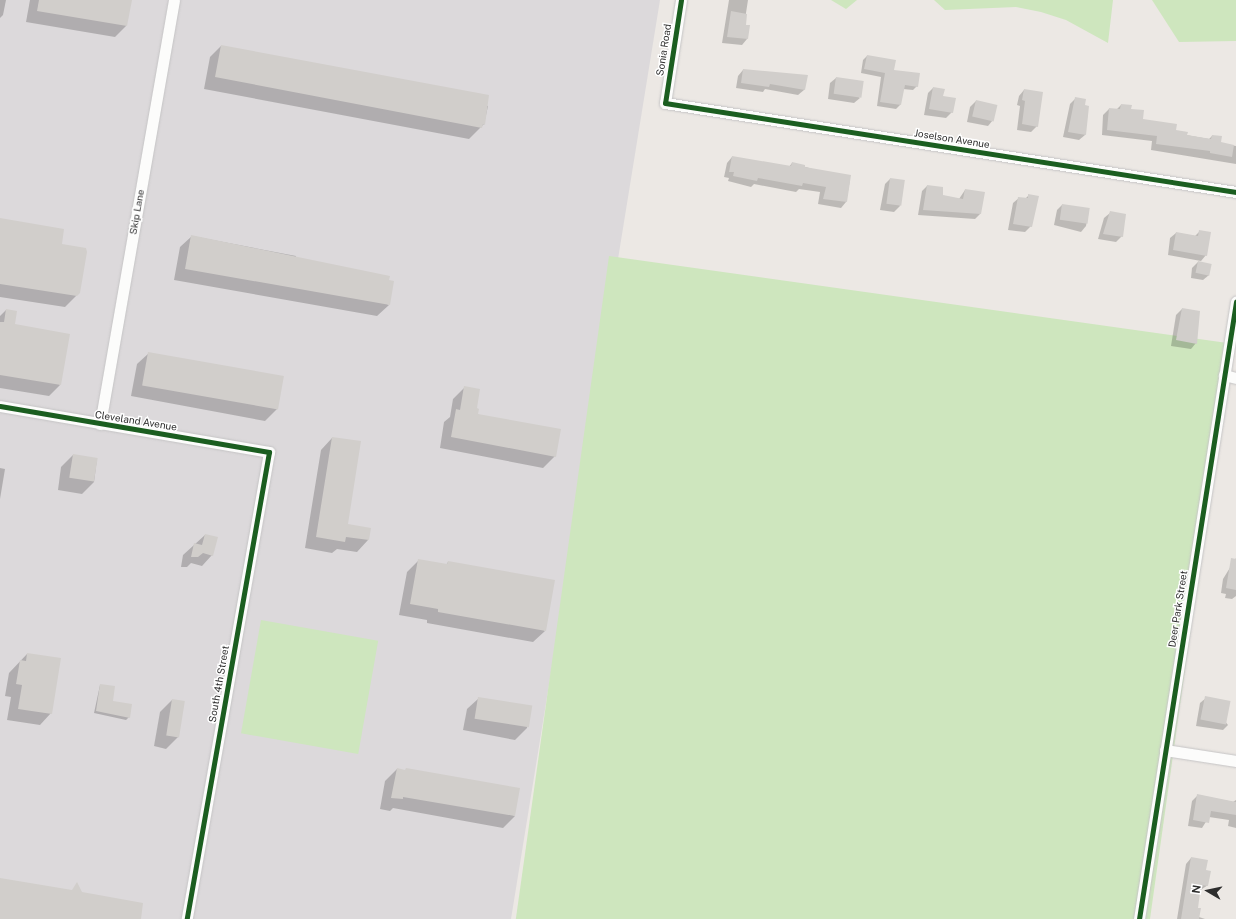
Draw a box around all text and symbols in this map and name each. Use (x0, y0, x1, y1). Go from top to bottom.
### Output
street label: Sonia Road (654, 23, 674, 77)
street label: Joselson Avenue (913, 127, 991, 151)
street label: Skip Lane (127, 188, 147, 236)
street label: Cleveland Avenue (94, 409, 178, 433)
street label: Deer Park Street (1166, 570, 1190, 648)
street label: South 4th Street (206, 645, 232, 723)
north arrow (1188, 871, 1228, 911)
text: N (1190, 884, 1203, 894)

